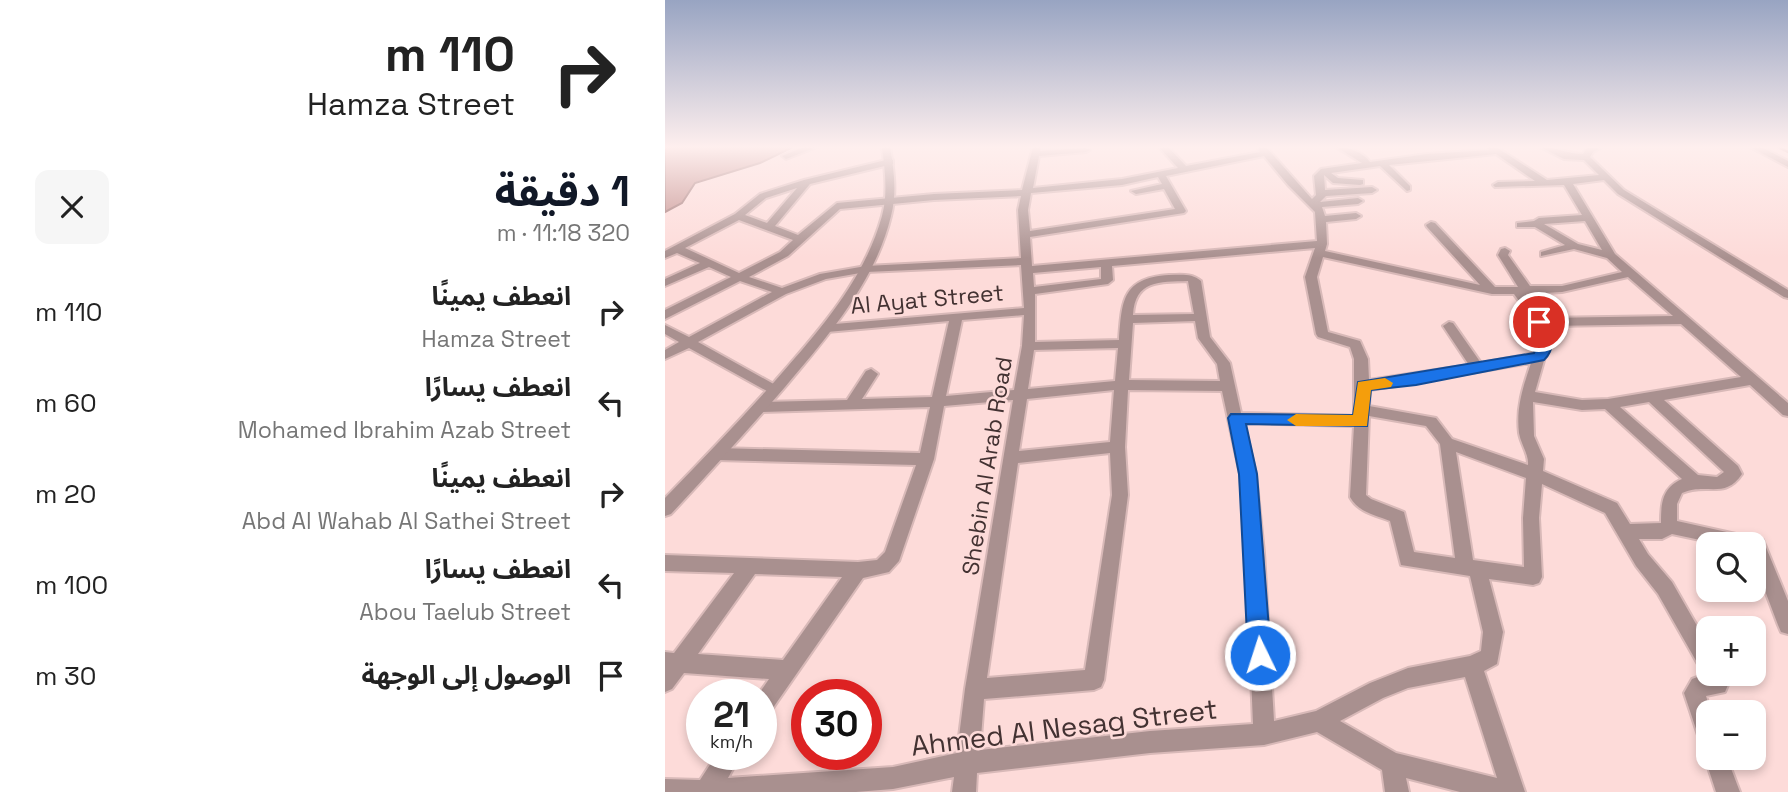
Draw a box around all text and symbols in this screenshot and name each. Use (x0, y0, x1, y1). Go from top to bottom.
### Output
text: 110 m (385, 23, 515, 85)
icon: right (539, 28, 630, 119)
text: Hamza Street (307, 84, 515, 124)
text: 1 دقيقة (495, 165, 630, 218)
button: close (35, 170, 109, 244)
text: 320 m · 11:18 (497, 218, 630, 248)
street label: Al Ayat Street (849, 277, 1005, 321)
text: انعطف يمينًا (431, 279, 571, 313)
pin (1509, 292, 1569, 352)
icon: right (592, 293, 630, 331)
text: 110 m (35, 295, 102, 329)
icon: arrive (1520, 303, 1558, 341)
text: Hamza Street (422, 324, 571, 354)
street label: Shebin Al Arab Road (955, 355, 1019, 577)
text: انعطف يسارًا (425, 370, 571, 404)
icon: left (592, 384, 630, 422)
text: 60 m (35, 386, 97, 420)
text: Mohamed Ibrahim Azab Street (238, 415, 571, 445)
text: انعطف يمينًا (431, 461, 571, 495)
icon: right (592, 475, 630, 513)
text: 20 m (35, 477, 96, 511)
text: Abd Al Wahab Al Sathei Street (242, 506, 571, 536)
map controls (1696, 532, 1766, 770)
button: search (1696, 532, 1766, 602)
text: انعطف يسارًا (425, 552, 571, 586)
icon: left (592, 566, 630, 604)
text: 100 m (35, 568, 108, 602)
text: Abou Taelub Street (359, 597, 571, 627)
button: + (1696, 616, 1766, 686)
position arrow (1223, 618, 1297, 692)
icon: arrive (592, 657, 630, 695)
text: الوصول إلى الوجهة (361, 658, 571, 692)
text: 30 m (35, 659, 96, 693)
speed limit sign: 30 (791, 679, 882, 770)
street label: Ahmed Al Nesag Street (909, 690, 1219, 764)
text: 21 (713, 693, 750, 737)
button: − (1696, 700, 1766, 770)
text: km/h (710, 730, 753, 753)

